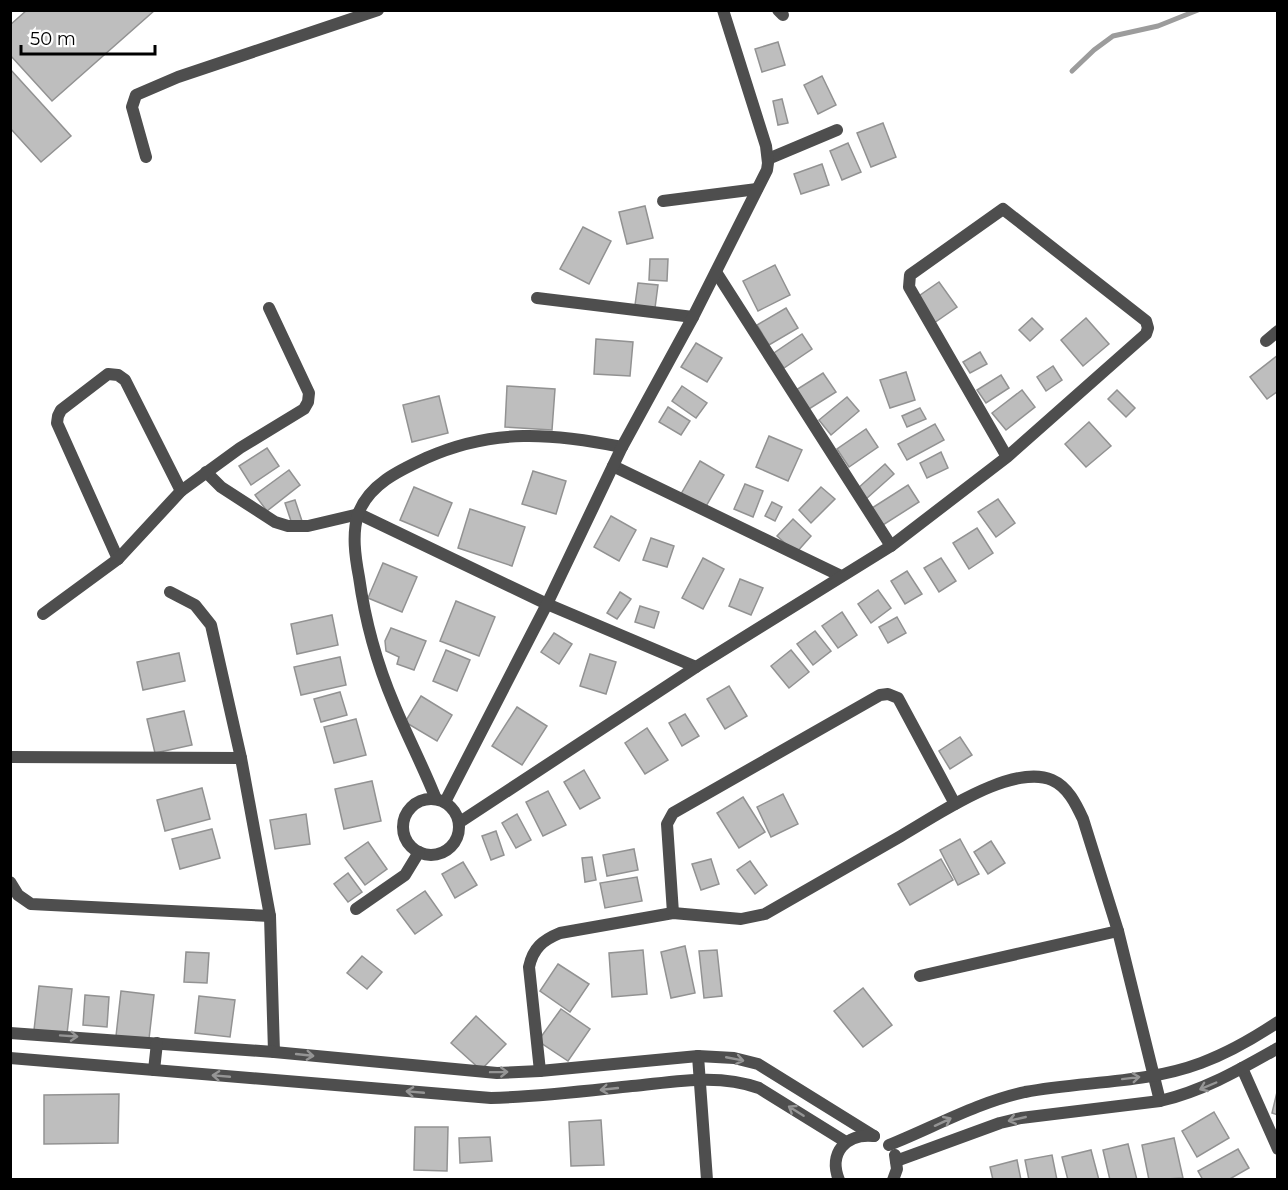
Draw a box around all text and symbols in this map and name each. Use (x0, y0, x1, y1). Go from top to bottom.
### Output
scale bar (21, 18, 154, 56)
text: 50 m (30, 28, 76, 50)
one-way arrow (58, 1031, 78, 1042)
one-way arrow (295, 1050, 315, 1061)
one-way arrow (725, 1054, 744, 1065)
one-way arrow (489, 1067, 509, 1078)
one-way arrow (211, 1070, 231, 1081)
one-way arrow (1121, 1073, 1141, 1084)
one-way arrow (1199, 1081, 1217, 1092)
one-way arrow (600, 1084, 620, 1095)
one-way arrow (405, 1086, 425, 1097)
one-way arrow (788, 1105, 805, 1117)
one-way arrow (1007, 1114, 1027, 1125)
one-way arrow (934, 1116, 952, 1128)

